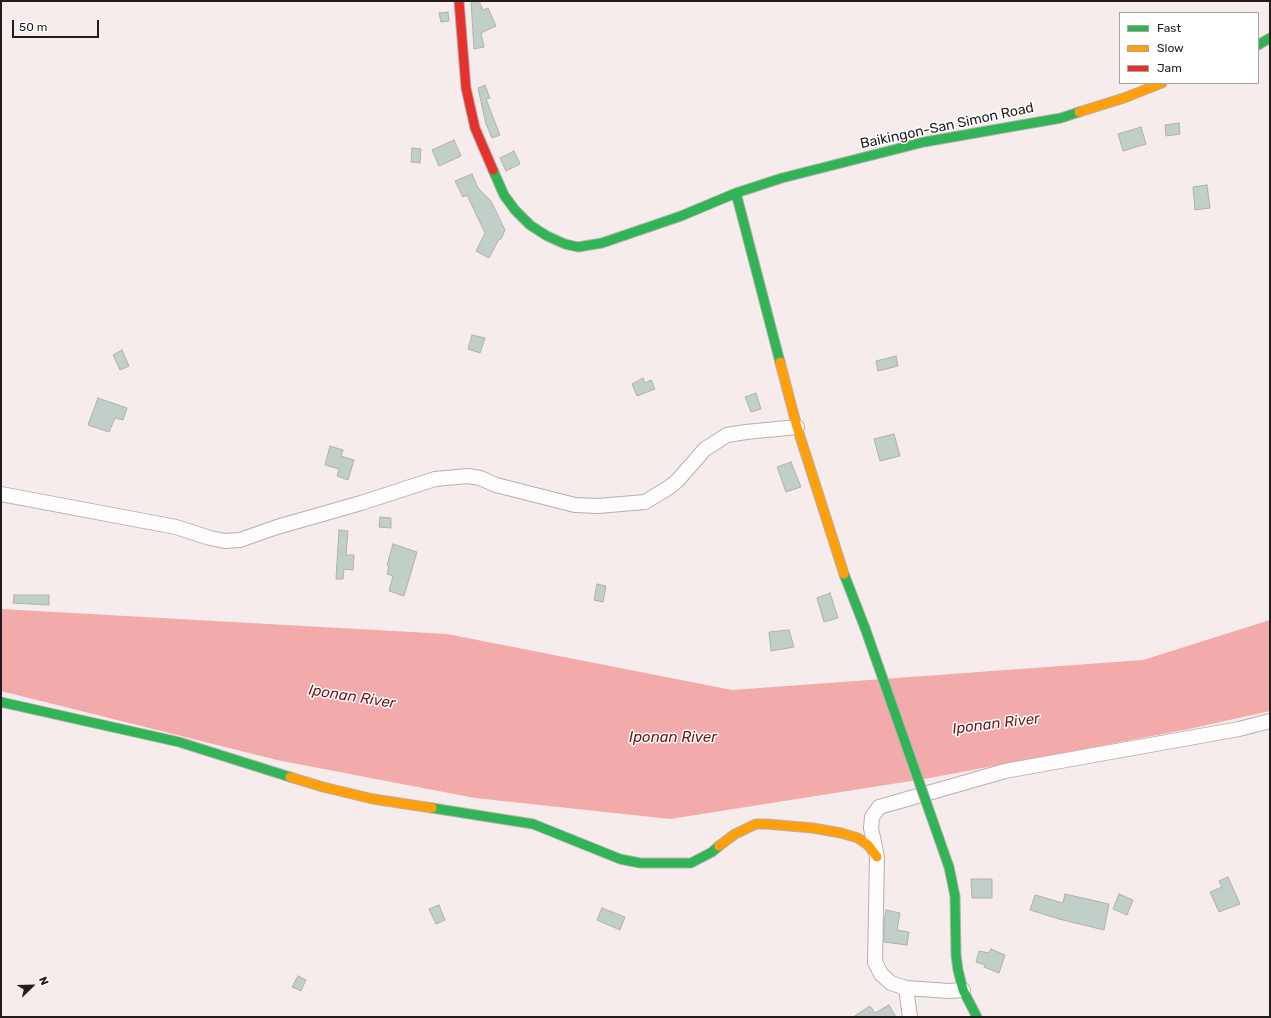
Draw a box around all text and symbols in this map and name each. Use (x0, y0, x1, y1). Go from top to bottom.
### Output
scale bar (14, 12, 101, 38)
legend (1119, 12, 1259, 84)
text: 50 m (19, 20, 47, 34)
text: Fast (1157, 21, 1181, 35)
text: Slow (1157, 41, 1184, 55)
text: Jam (1157, 61, 1182, 75)
street label: Baikingon-San Simon Road (859, 99, 1035, 153)
water label: Iponan River (307, 681, 397, 713)
water label: Iponan River (951, 710, 1041, 738)
water label: Iponan River (629, 729, 717, 747)
north arrow (12, 966, 52, 1006)
text: N (36, 975, 51, 987)

